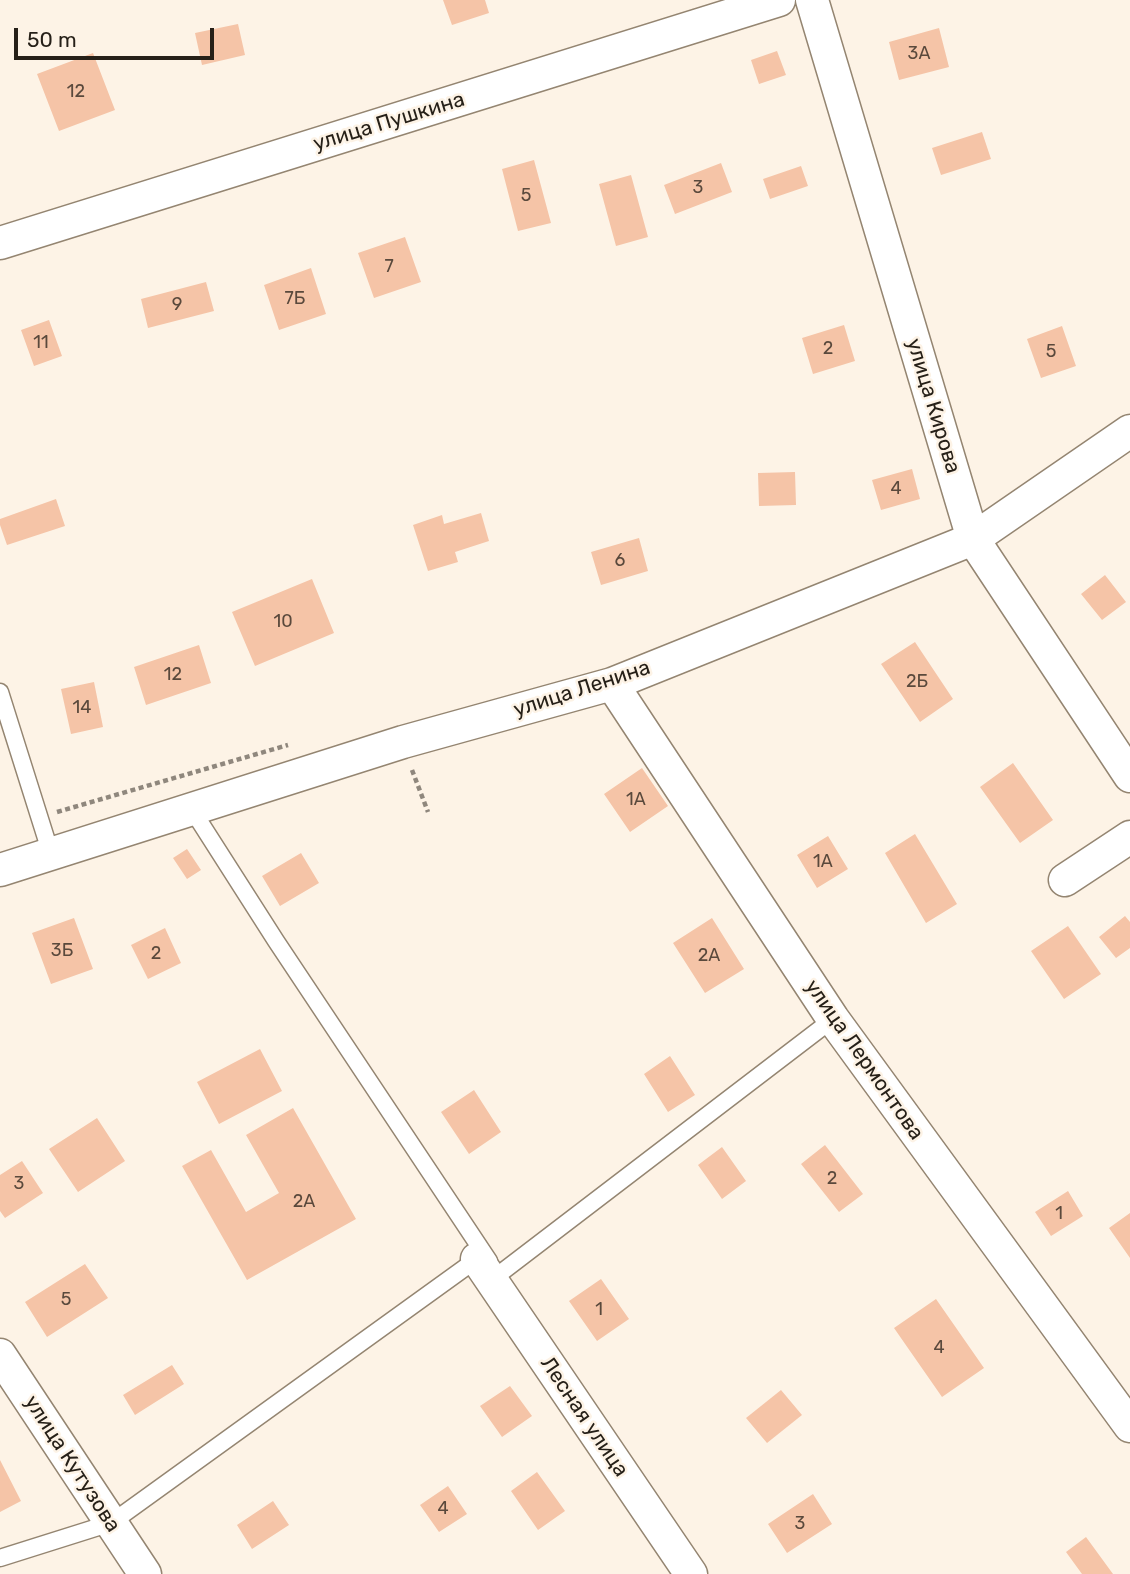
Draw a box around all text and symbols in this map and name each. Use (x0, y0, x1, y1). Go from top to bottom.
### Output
scale bar (18, 14, 217, 58)
text: 50 m (27, 27, 77, 52)
house number: 3А (908, 43, 930, 65)
house number: 12 (67, 81, 85, 103)
street label: улица Пушкина (310, 87, 468, 157)
house number: 3 (693, 177, 703, 199)
house number: 5 (521, 185, 531, 207)
house number: 7 (384, 256, 394, 278)
house number: 7Б (285, 288, 305, 310)
house number: 9 (172, 294, 182, 316)
house number: 11 (33, 332, 49, 354)
street label: улица Кирова (901, 336, 965, 476)
house number: 2 (823, 338, 833, 360)
house number: 5 (1046, 341, 1056, 363)
house number: 4 (890, 478, 902, 500)
house number: 6 (615, 550, 625, 572)
house number: 10 (273, 611, 293, 633)
street label: улица Ленина (511, 655, 653, 723)
house number: 12 (164, 664, 182, 686)
house number: 2Б (906, 671, 928, 693)
house number: 14 (73, 697, 91, 719)
house number: 1А (626, 789, 646, 811)
house number: 1А (813, 851, 833, 873)
house number: 3Б (51, 940, 73, 962)
house number: 2 (151, 943, 161, 965)
house number: 2А (698, 945, 720, 967)
street label: улица Лермонтова (799, 975, 929, 1145)
house number: 2 (827, 1168, 837, 1190)
house number: 3 (14, 1173, 24, 1195)
house number: 2А (293, 1191, 315, 1213)
house number: 1 (1055, 1203, 1063, 1225)
house number: 5 (61, 1289, 71, 1311)
house number: 1 (595, 1299, 603, 1321)
house number: 4 (933, 1337, 945, 1359)
street label: Лесная улица (535, 1352, 633, 1482)
street label: улица Кутузова (18, 1391, 126, 1537)
house number: 4 (437, 1498, 449, 1520)
house number: 3 (795, 1513, 805, 1535)

